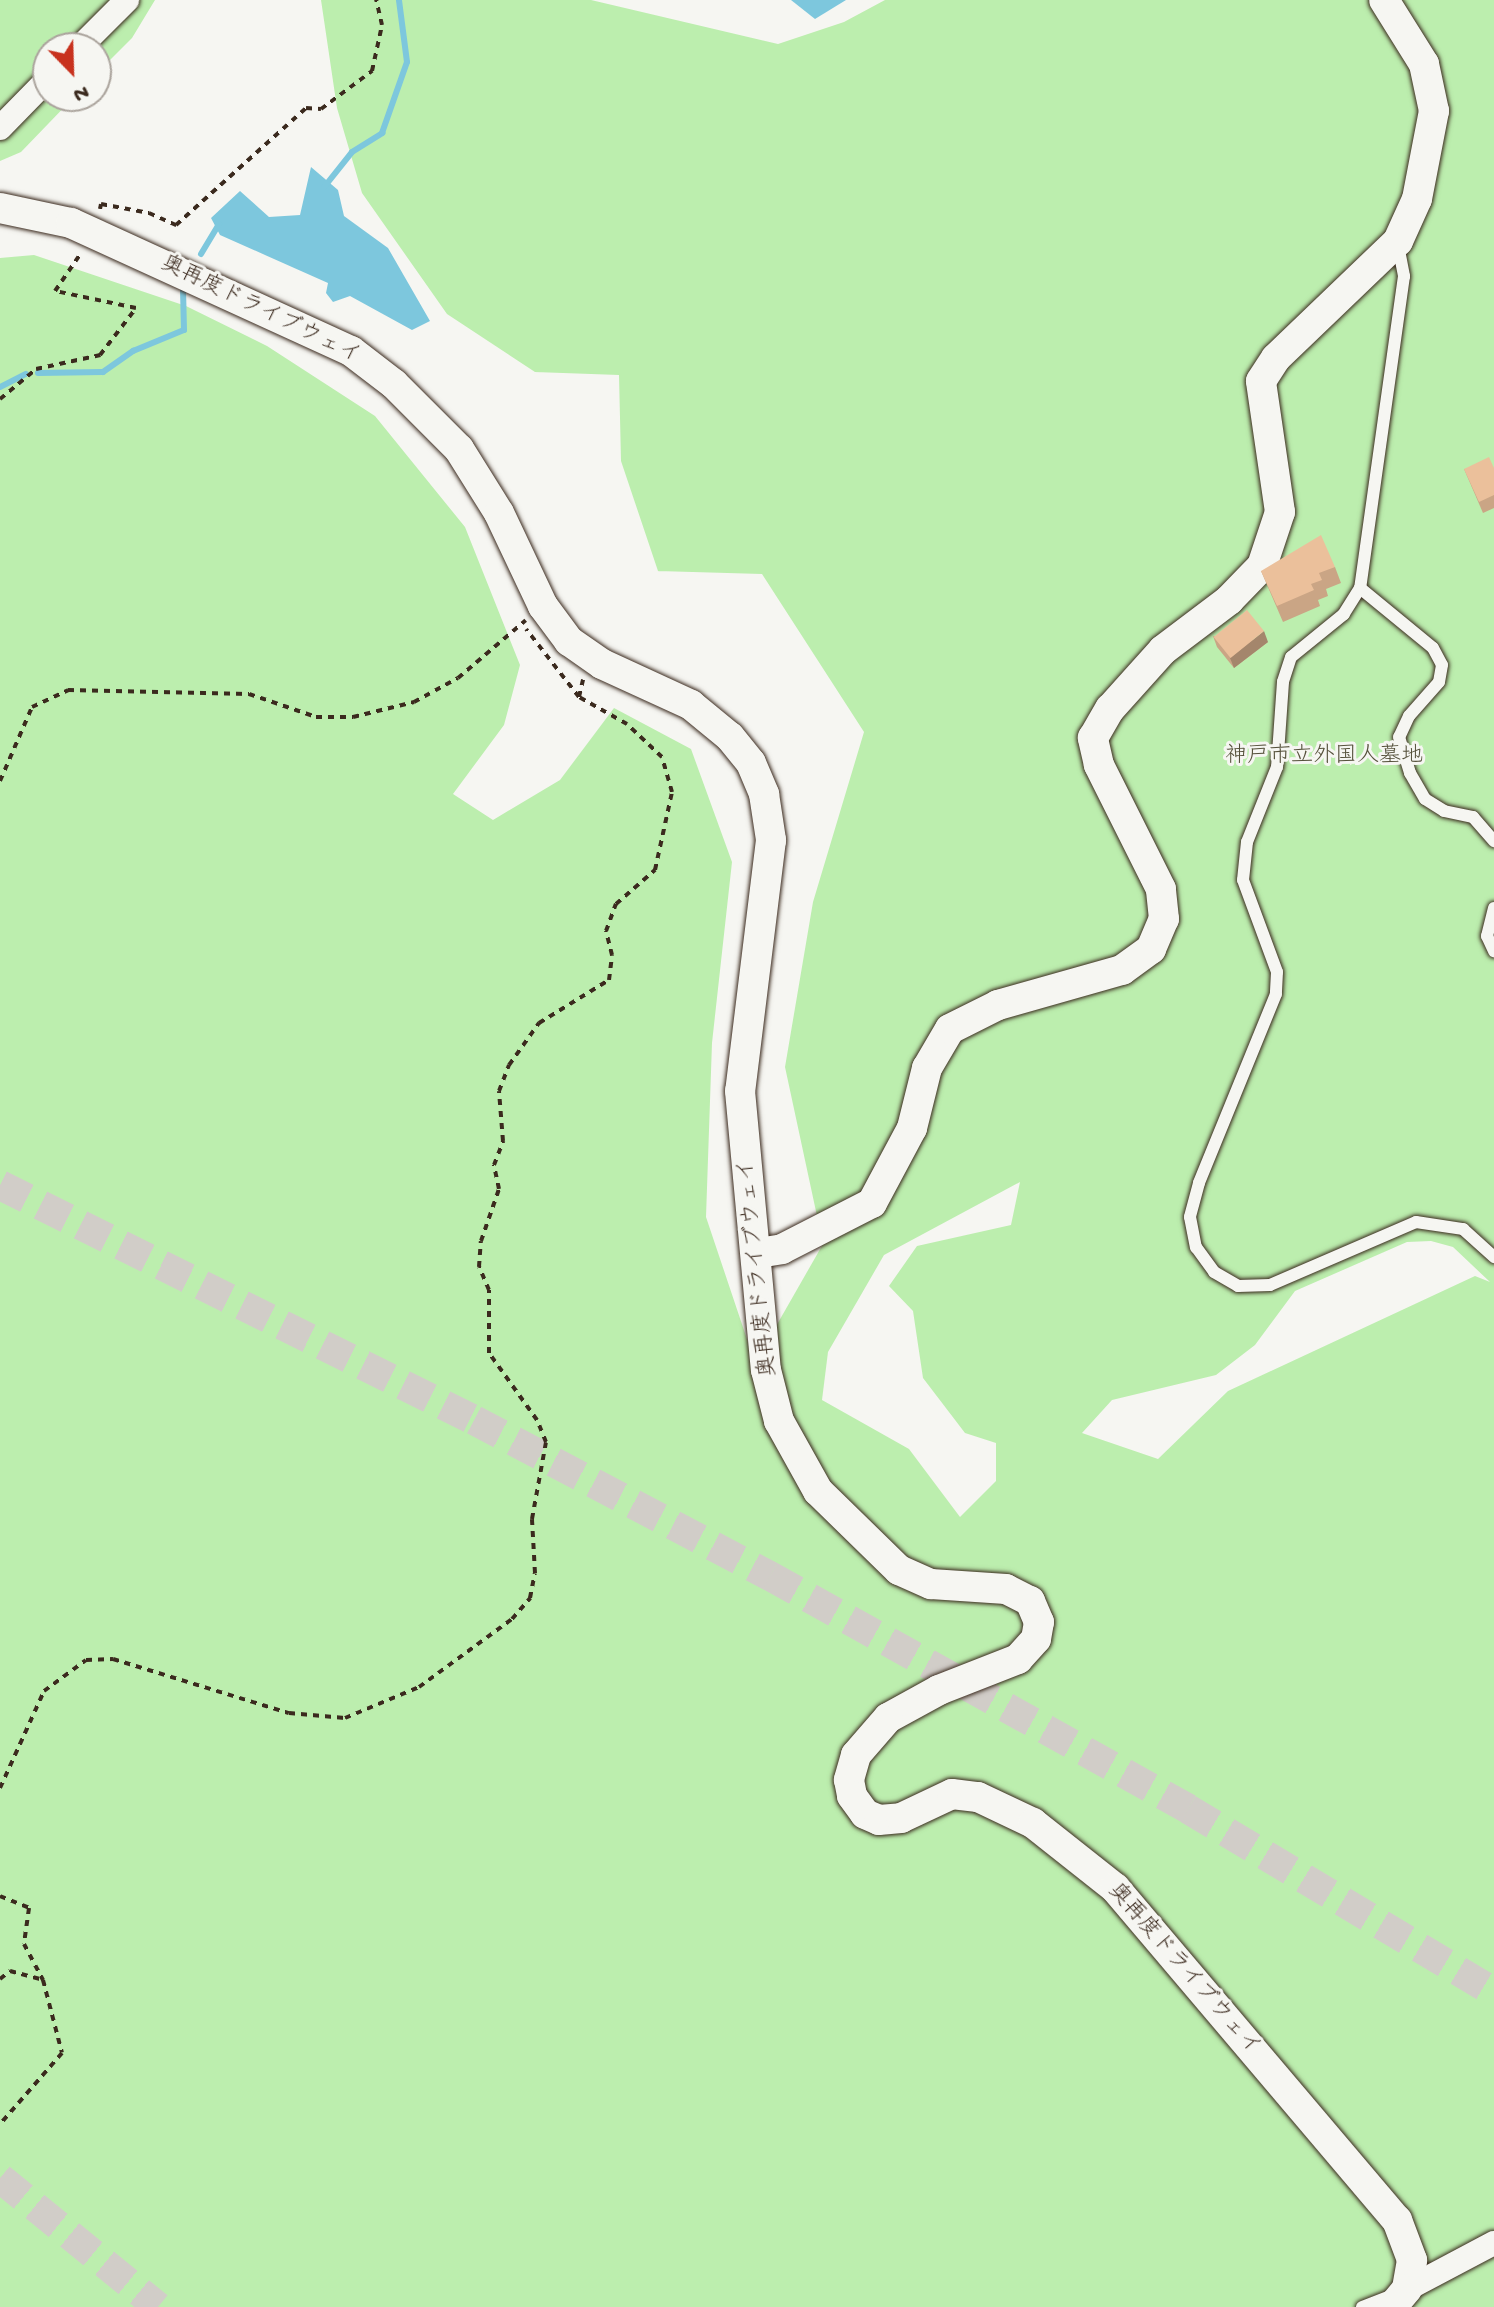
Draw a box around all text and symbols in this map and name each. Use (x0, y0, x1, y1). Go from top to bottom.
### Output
north arrow (32, 32, 112, 112)
text: N (69, 77, 92, 107)
street label: 奥再度ドライブウェイ (155, 251, 365, 371)
park label: 神戸市立外国人墓地 (1225, 745, 1423, 771)
street label: 奥再度ドライブウェイ (734, 1157, 784, 1379)
street label: 奥再度ドライブウェイ (1101, 1878, 1265, 2062)

